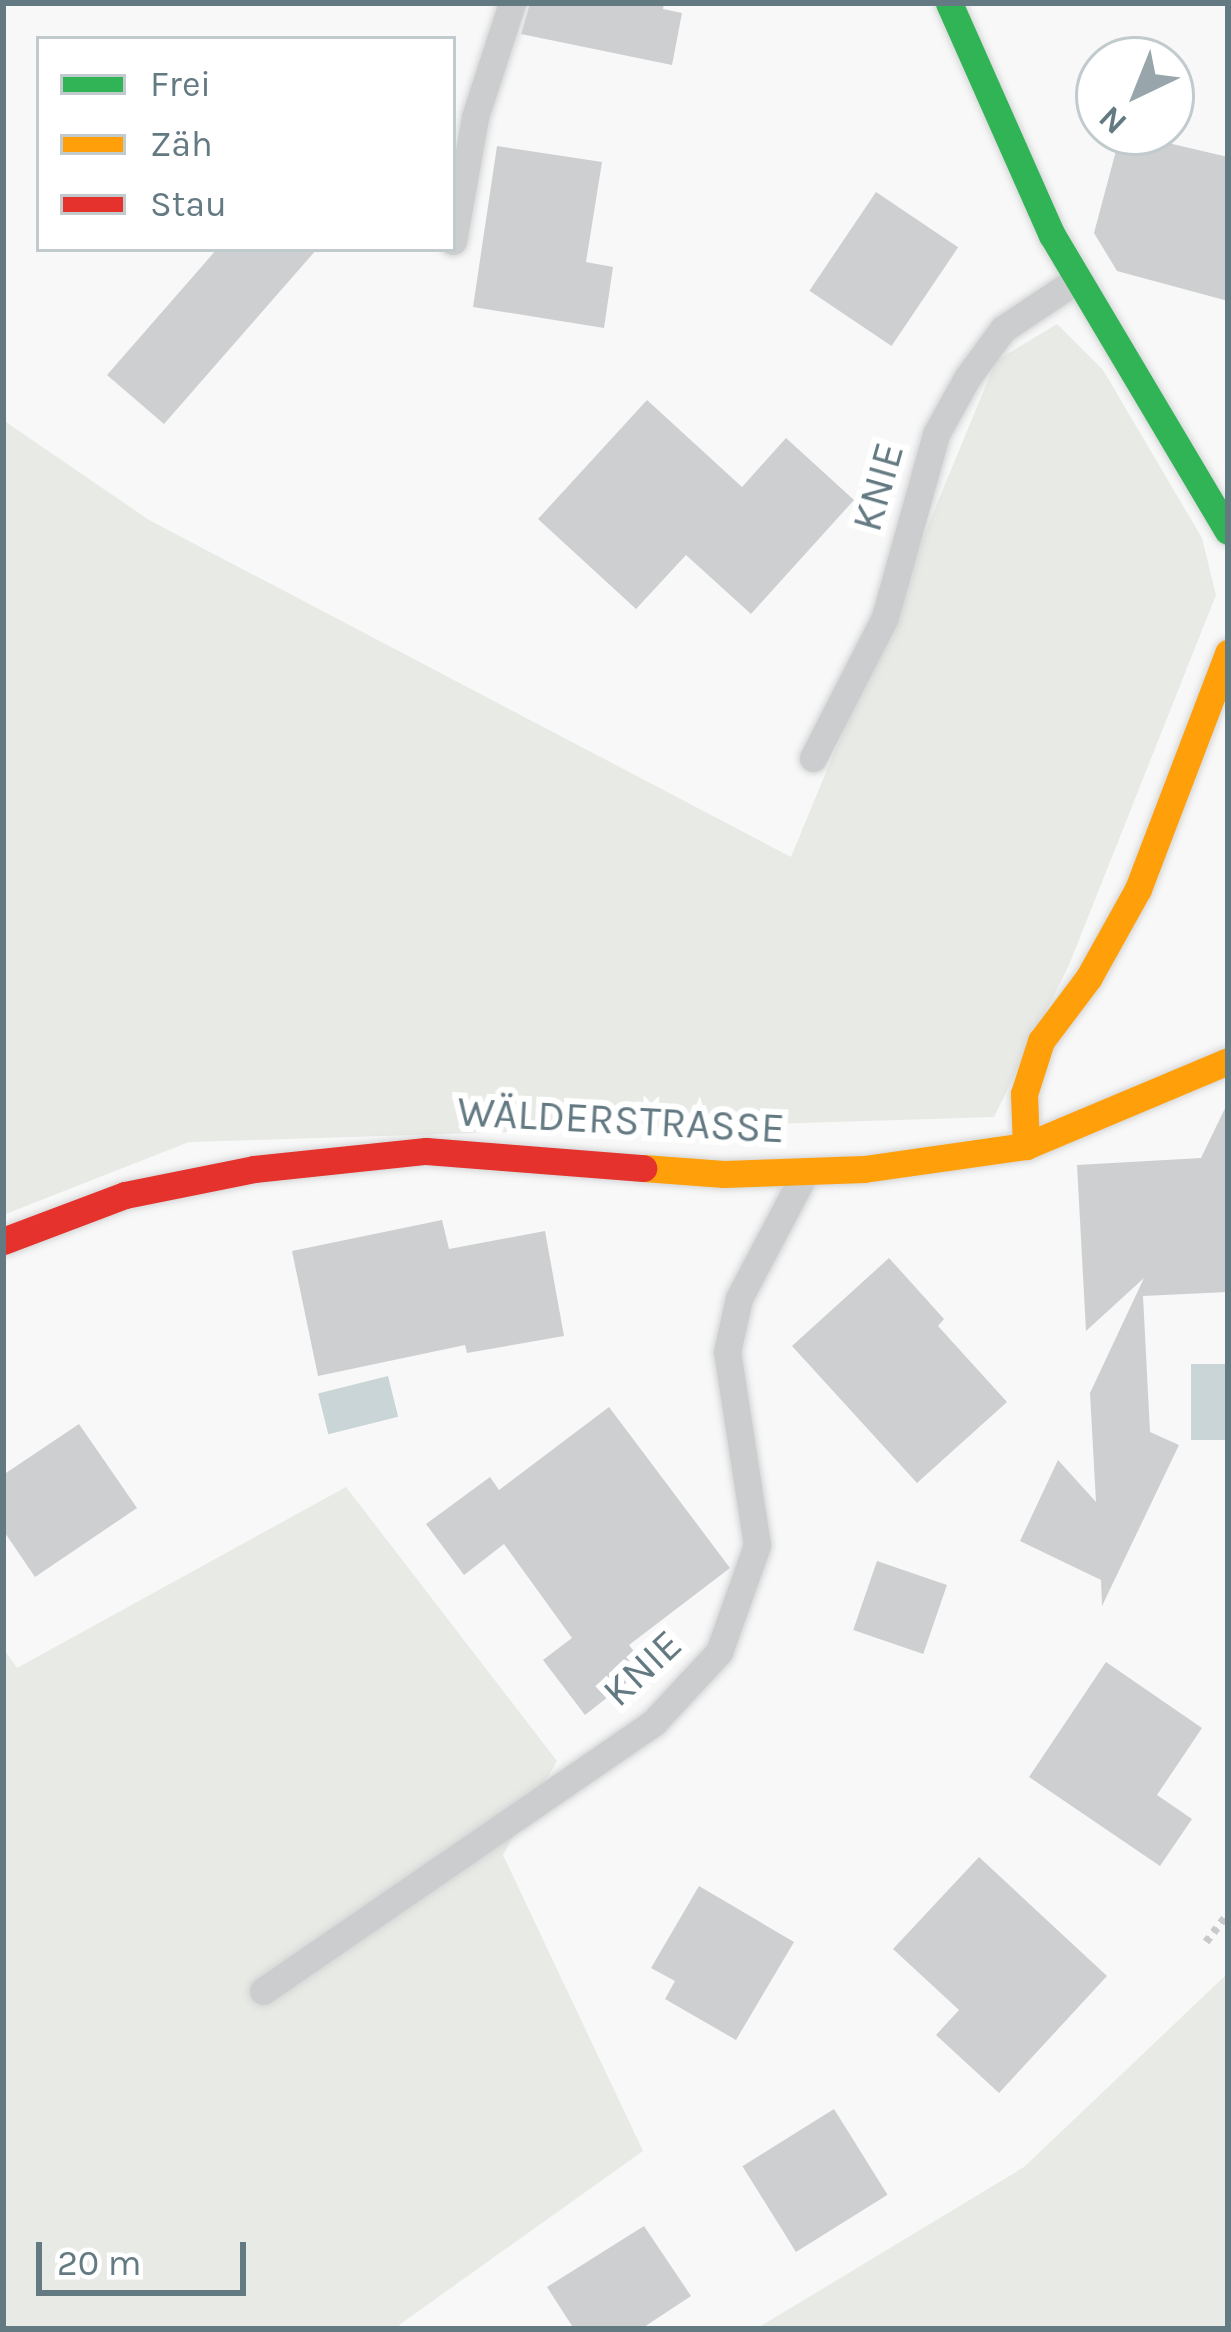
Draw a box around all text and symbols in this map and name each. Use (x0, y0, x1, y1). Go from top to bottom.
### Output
legend (36, 36, 456, 252)
north arrow (1075, 36, 1195, 156)
text: Frei (150, 63, 211, 105)
text: N (1091, 98, 1134, 142)
text: Zäh (150, 123, 213, 165)
text: Stau (150, 183, 227, 225)
street label: KNIE (841, 437, 915, 537)
street label: WÄLDERSTRASSE (456, 1086, 786, 1154)
street label: KNIE (592, 1619, 692, 1717)
scale bar (42, 2218, 252, 2292)
text: 20 m (57, 2242, 141, 2284)

